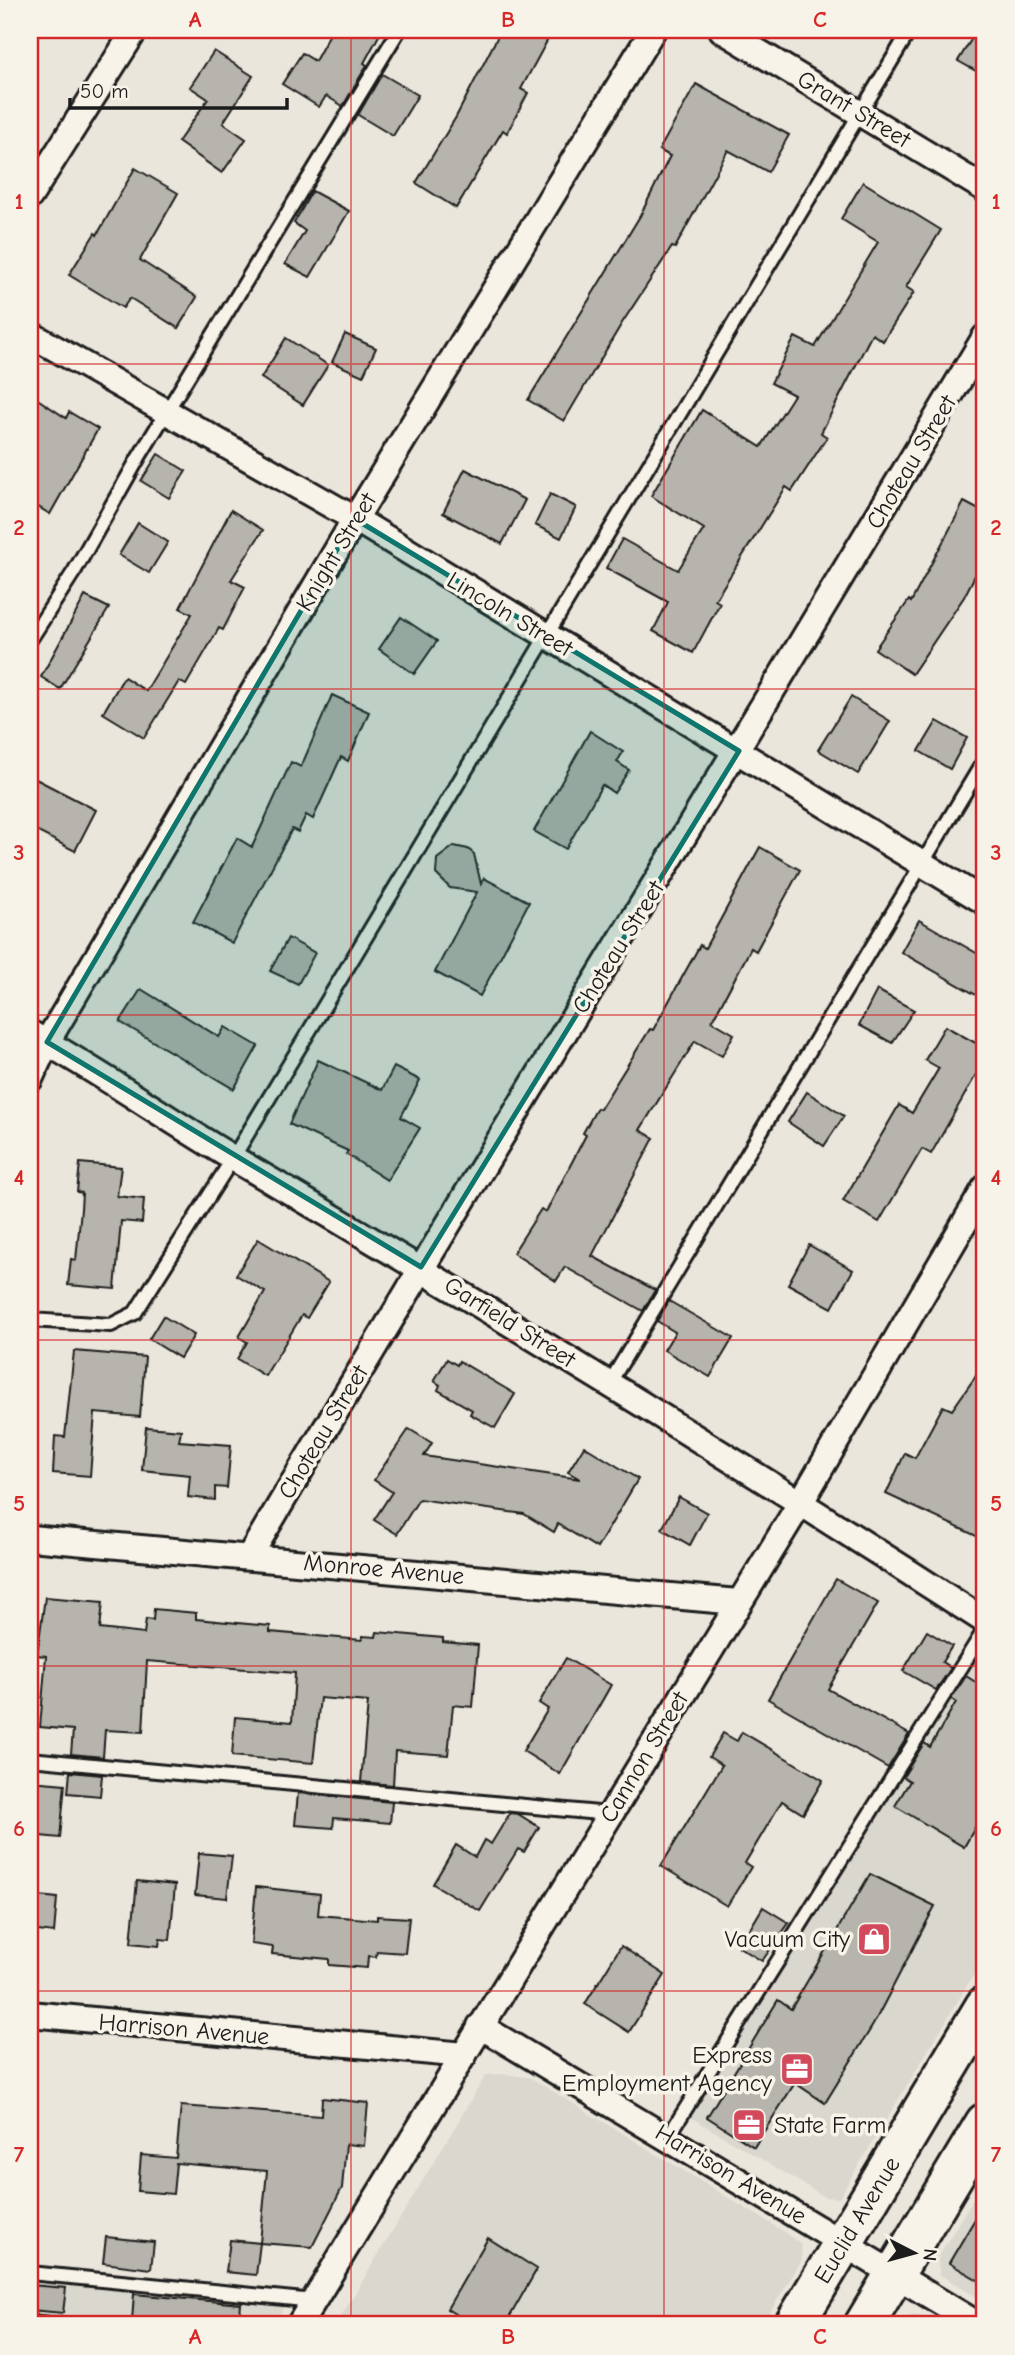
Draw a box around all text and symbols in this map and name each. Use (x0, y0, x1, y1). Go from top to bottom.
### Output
text: A (189, 6, 202, 33)
text: B (501, 6, 515, 33)
text: C (813, 6, 827, 33)
street label: Grant Street (792, 64, 917, 154)
scale bar (70, 66, 287, 110)
text: 50 m (80, 79, 129, 103)
text: 1 (14, 188, 24, 215)
text: 1 (991, 188, 1001, 215)
street label: Choteau Street (860, 389, 962, 534)
street label: Knight Street (290, 487, 383, 616)
text: 2 (13, 514, 25, 541)
text: 2 (990, 514, 1002, 541)
street label: Lincoln Street (442, 566, 579, 663)
text: 3 (13, 839, 25, 866)
text: 3 (990, 839, 1002, 866)
street label: Choteau Street (566, 875, 670, 1018)
text: 4 (14, 1164, 25, 1191)
text: 4 (991, 1164, 1002, 1191)
street label: Garfield Street (439, 1271, 582, 1374)
street label: Choteau Street (272, 1359, 374, 1504)
text: 5 (13, 1490, 25, 1517)
text: 5 (990, 1490, 1002, 1517)
street label: Monroe Avenue (303, 1548, 465, 1590)
street label: Cannon Street (594, 1685, 695, 1828)
text: 6 (13, 1815, 25, 1842)
text: 6 (990, 1815, 1002, 1842)
shop icon: Vacuum City (855, 1920, 893, 1958)
place label: Vacuum City (724, 1925, 850, 1953)
street label: Harrison Avenue (97, 2008, 271, 2050)
place label: Express Employment Agency (562, 2041, 772, 2097)
office icon: Express Employment Agency (778, 2050, 816, 2088)
office icon: State Farm (730, 2106, 768, 2144)
place label: State Farm (774, 2111, 886, 2139)
street label: Harrison Avenue (650, 2118, 812, 2230)
text: 7 (14, 2141, 25, 2168)
text: 7 (991, 2141, 1002, 2168)
street label: Euclid Avenue (808, 2152, 906, 2288)
north arrow (878, 2218, 948, 2288)
text: N (918, 2247, 941, 2262)
text: A (189, 2323, 202, 2350)
text: B (501, 2323, 515, 2350)
text: C (813, 2323, 827, 2350)

